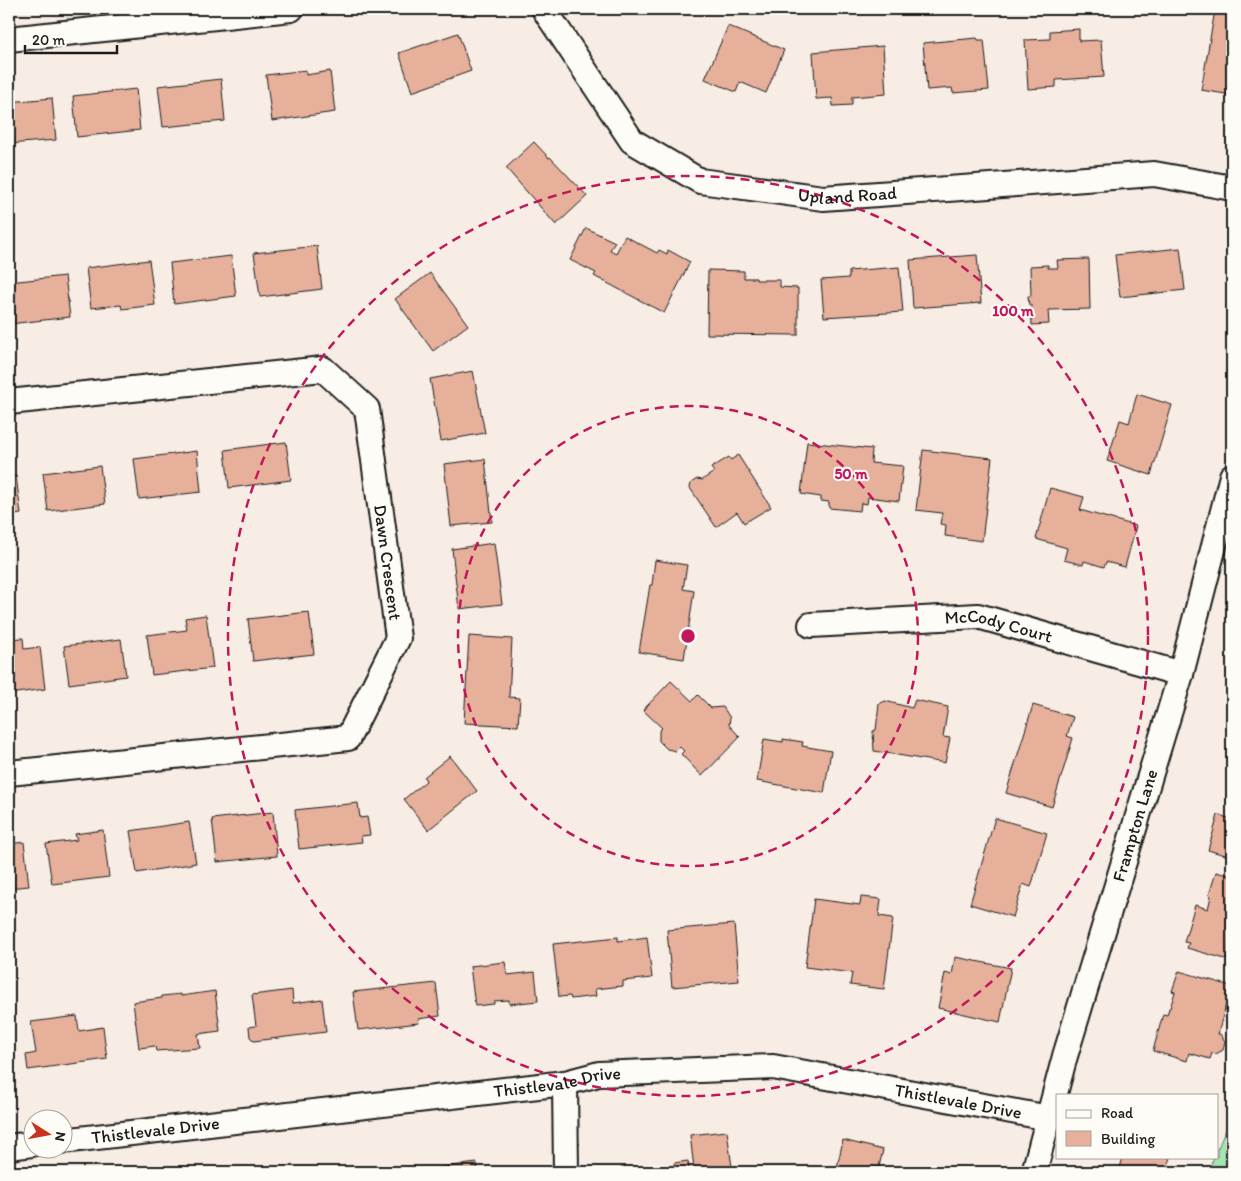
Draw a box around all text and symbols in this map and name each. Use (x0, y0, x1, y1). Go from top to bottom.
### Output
scale bar (25, 22, 118, 54)
text: 20 m (32, 31, 66, 49)
street label: Upland Road (796, 182, 898, 209)
text: 100 m (992, 302, 1034, 320)
text: 50 m (834, 465, 868, 483)
street label: Dawn Crescent (369, 503, 407, 622)
street label: McCody Court (944, 605, 1055, 648)
centre of rings (679, 627, 697, 645)
street label: Frampton Lane (1108, 767, 1162, 884)
street label: Thistlevale Drive (492, 1062, 621, 1102)
street label: Thistlevale Drive (893, 1079, 1024, 1124)
legend (1056, 1094, 1218, 1158)
text: Road (1101, 1104, 1134, 1122)
north arrow (22, 1108, 72, 1158)
street label: Thistlevale Drive (90, 1112, 221, 1149)
text: N (51, 1130, 70, 1143)
text: Building (1101, 1130, 1155, 1148)

